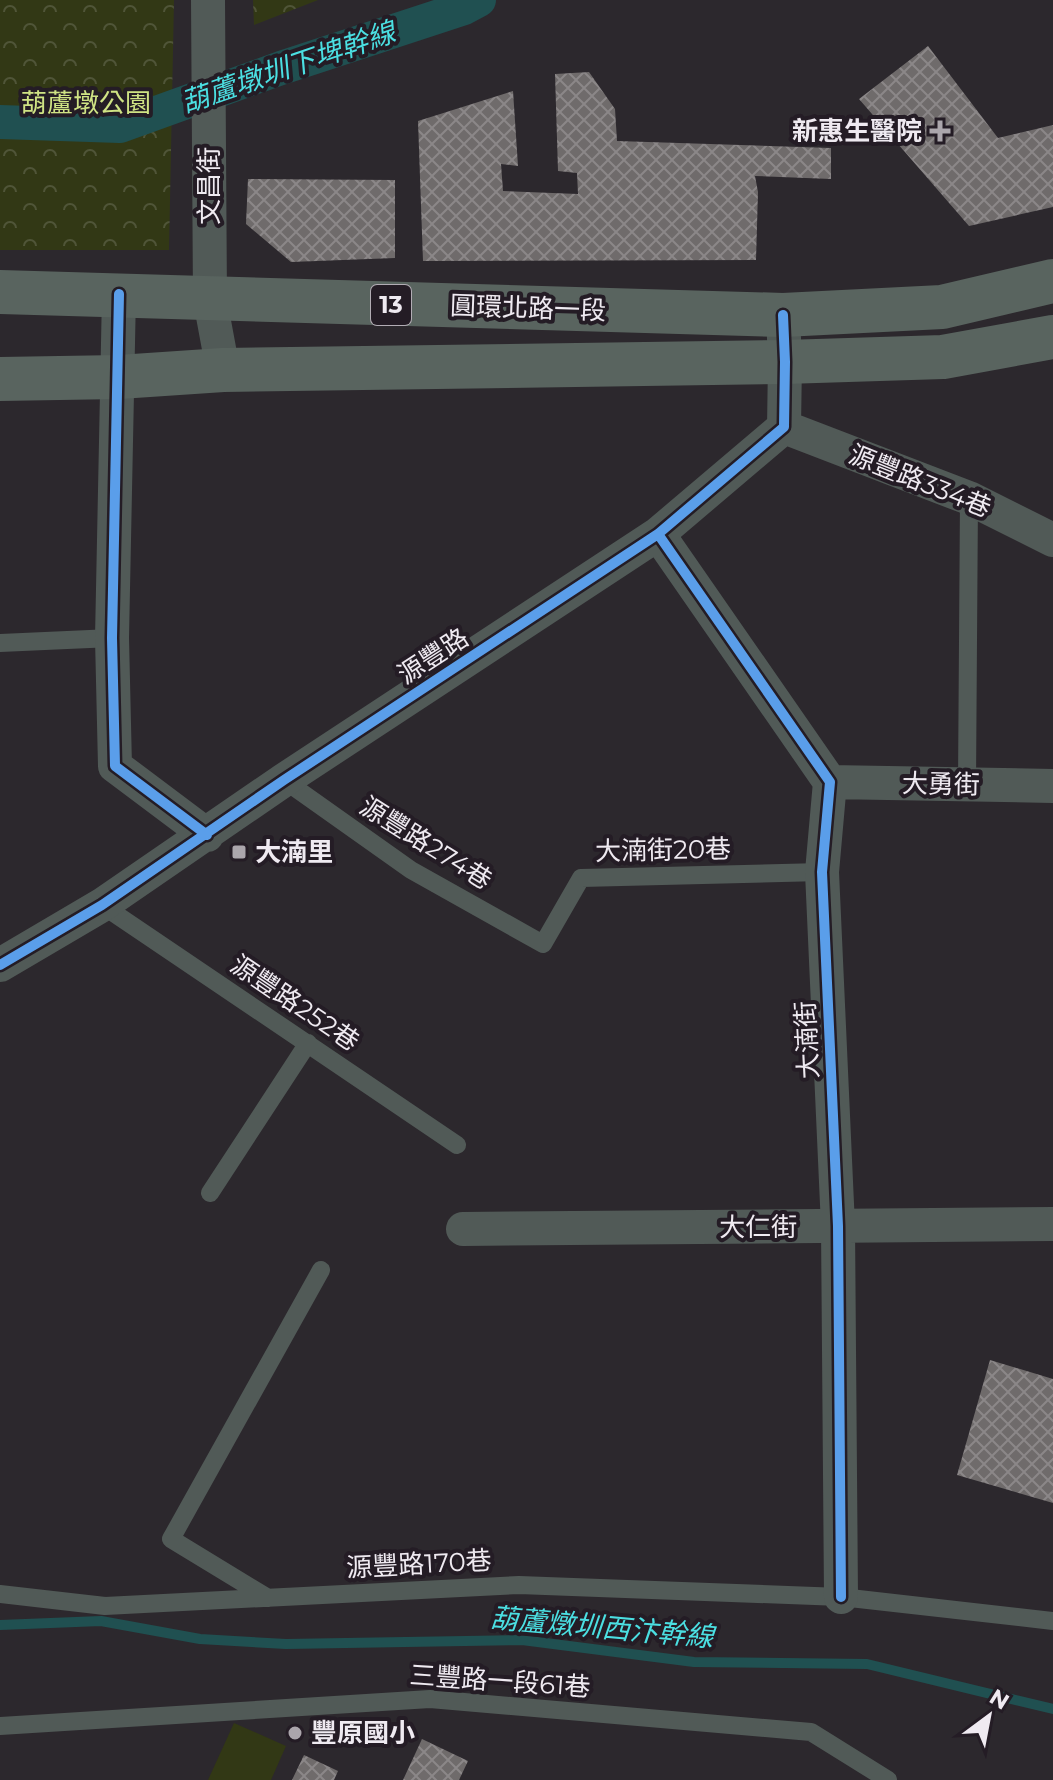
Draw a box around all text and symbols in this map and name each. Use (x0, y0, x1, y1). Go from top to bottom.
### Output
water label: 葫蘆墩圳下埤幹線 (177, 13, 402, 120)
park label: 葫蘆墩公園 (21, 87, 151, 119)
place label: 新惠生醫院 (792, 115, 922, 147)
marker: 新惠生醫院 (929, 120, 951, 142)
street label: 文昌街 (193, 147, 225, 225)
road number: 13 (371, 285, 411, 325)
street label: 圓環北路一段 (449, 289, 607, 327)
street label: 源豐路334巷 (844, 438, 996, 524)
street label: 源豐路 (392, 621, 474, 691)
street label: 大勇街 (902, 767, 980, 801)
street label: 源豐路274巷 (354, 790, 498, 896)
street label: 大湳街20巷 (595, 833, 731, 867)
place label: 大湳里 (255, 836, 333, 868)
marker: 大湳里 (230, 843, 248, 861)
street label: 源豐路252巷 (225, 948, 365, 1058)
street label: 大湳街 (789, 1000, 825, 1080)
street label: 大仁街 (719, 1211, 797, 1243)
street label: 源豐路170巷 (346, 1544, 492, 1584)
water label: 葫蘆燉圳西汴幹線 (489, 1600, 718, 1654)
street label: 三豐路一段61巷 (408, 1659, 592, 1703)
north arrow (949, 1676, 1029, 1756)
text: N (985, 1683, 1014, 1716)
place label: 豐原國小 (311, 1717, 415, 1749)
marker: 豐原國小 (286, 1724, 304, 1742)

